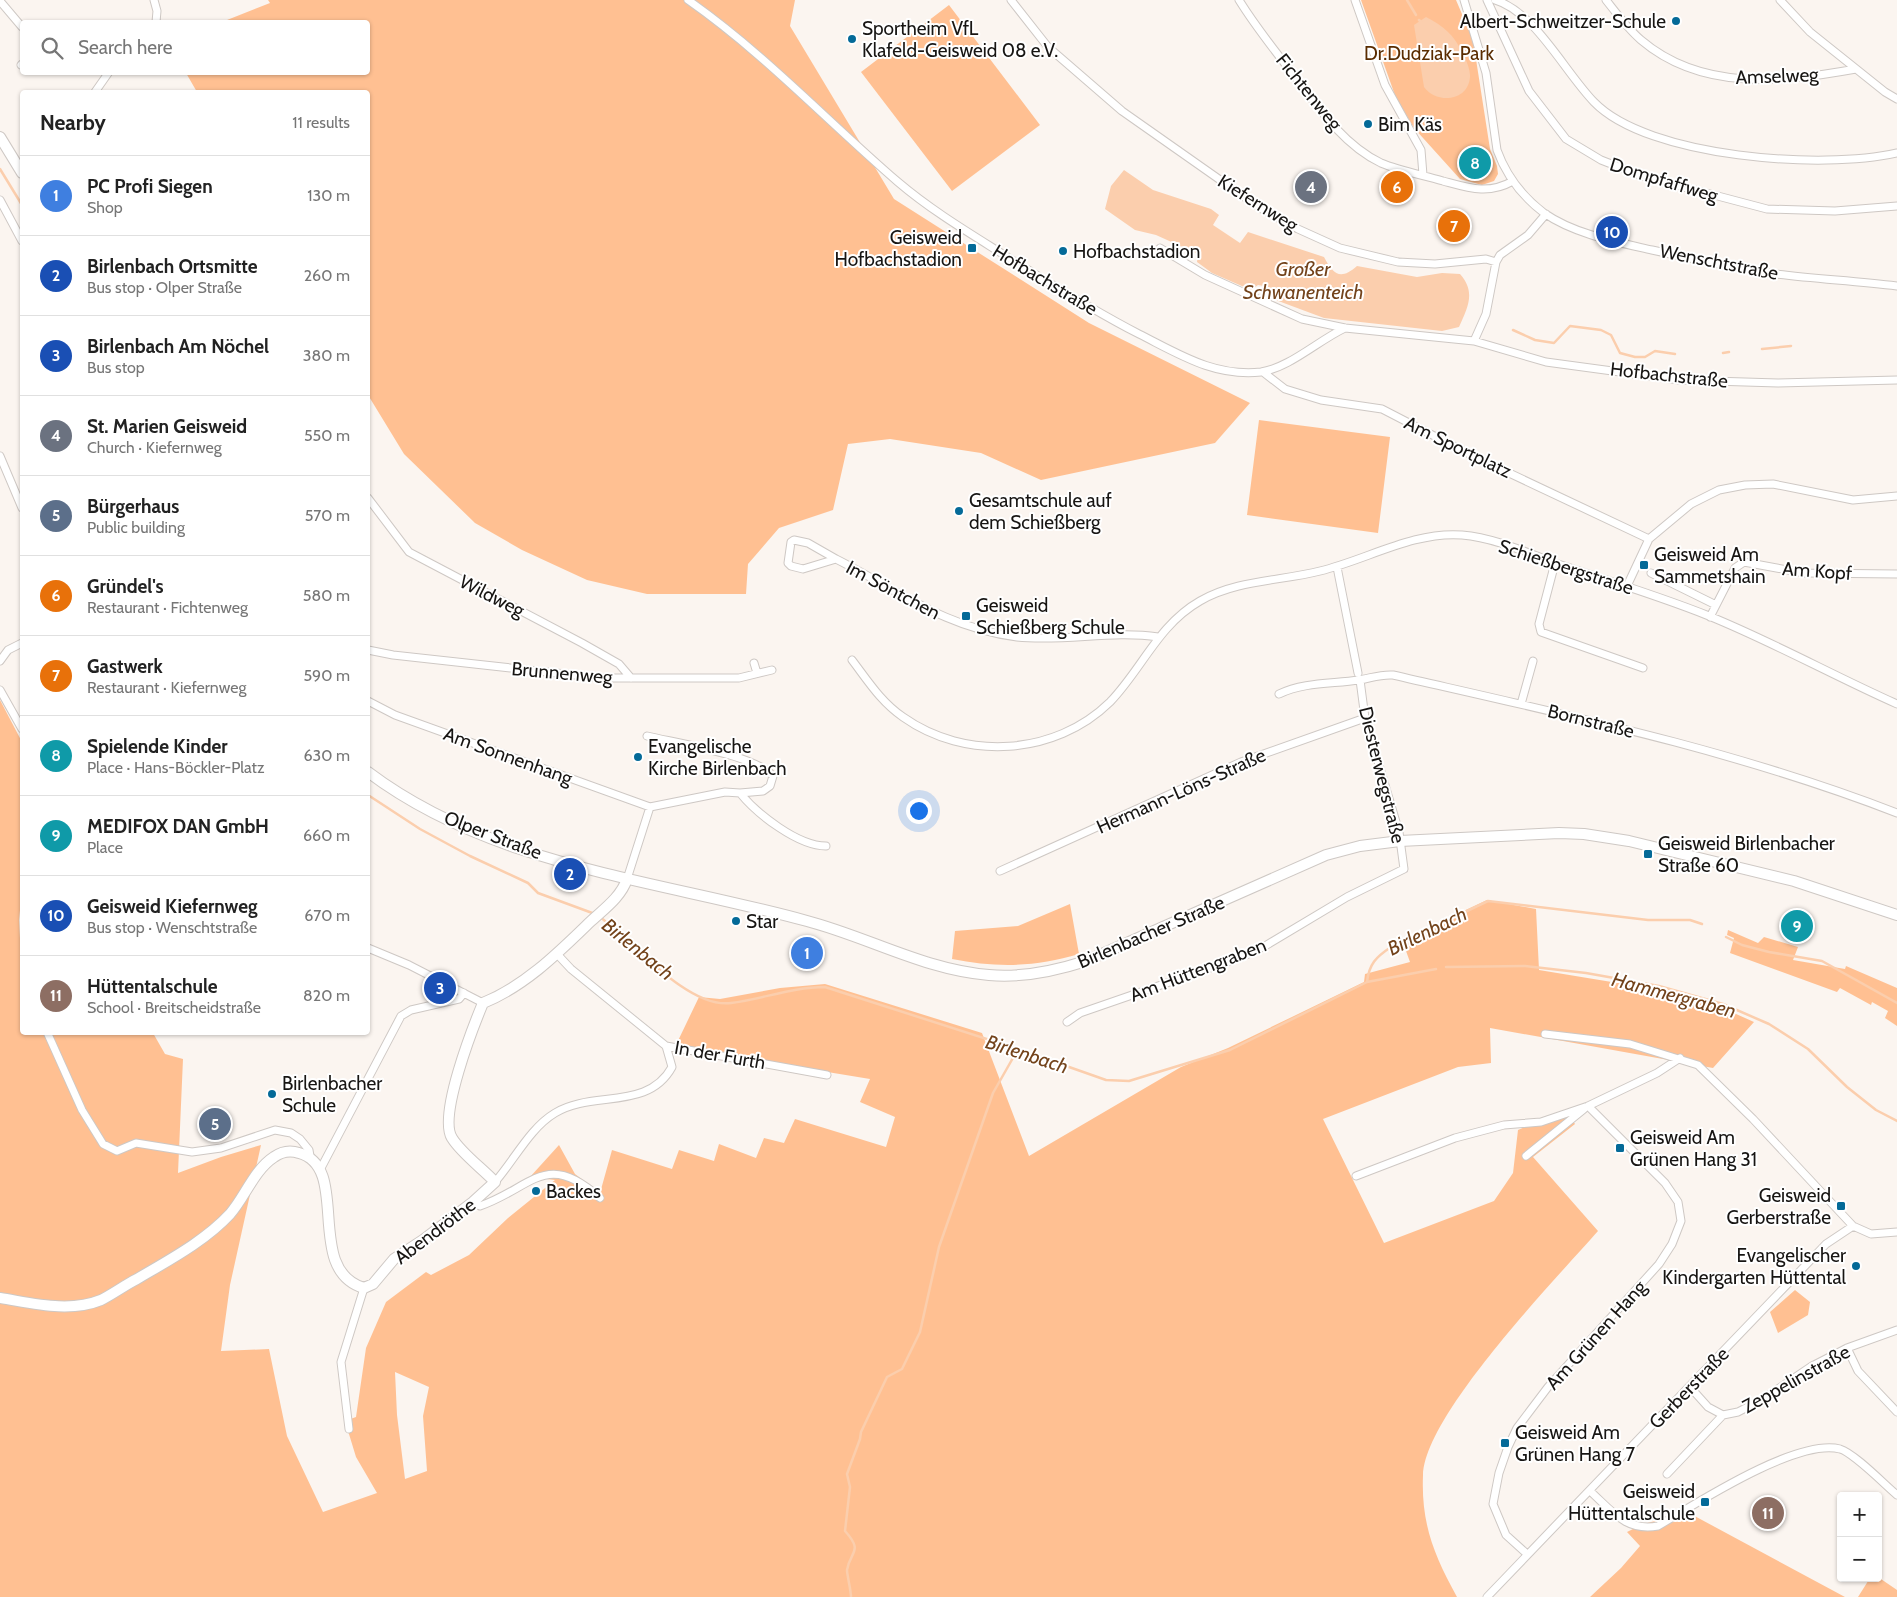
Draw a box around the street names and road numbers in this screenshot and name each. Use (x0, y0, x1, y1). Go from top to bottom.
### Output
street label: Fichtenweg (1271, 49, 1347, 135)
street label: Amselweg (1735, 63, 1820, 89)
street label: Dompfaffweg (1607, 153, 1721, 208)
street label: Kiefernweg (1214, 169, 1303, 237)
street label: Wenschtstraße (1658, 239, 1781, 285)
street label: Hofbachstraße (988, 240, 1102, 320)
street label: Hofbachstraße (1609, 357, 1729, 393)
street label: Am Sportplatz (1401, 411, 1515, 483)
street label: Schießbergstraße (1496, 534, 1636, 600)
street label: Im Söntchen (842, 556, 944, 624)
street label: Am Kopf (1781, 557, 1853, 585)
street label: Wildweg (456, 570, 529, 622)
street label: Brunnenweg (510, 657, 614, 689)
street label: Bornstraße (1545, 699, 1637, 743)
street label: Diesterwegstraße (1354, 704, 1410, 846)
street label: Am Sonnenhang (441, 722, 576, 790)
street label: Hermann-Löns-Straße (1093, 743, 1269, 839)
street label: Olper Straße (441, 806, 545, 864)
street label: Birlenbacher Straße (1074, 891, 1228, 973)
street label: Am Hüttengraben (1127, 933, 1269, 1007)
street label: In der Furth (673, 1036, 767, 1074)
street label: Abendröthe (390, 1193, 480, 1269)
street label: Am Grünen Hang (1541, 1275, 1651, 1394)
street label: Zeppelinstraße (1738, 1340, 1854, 1418)
street label: Gerberstraße (1644, 1342, 1734, 1434)

